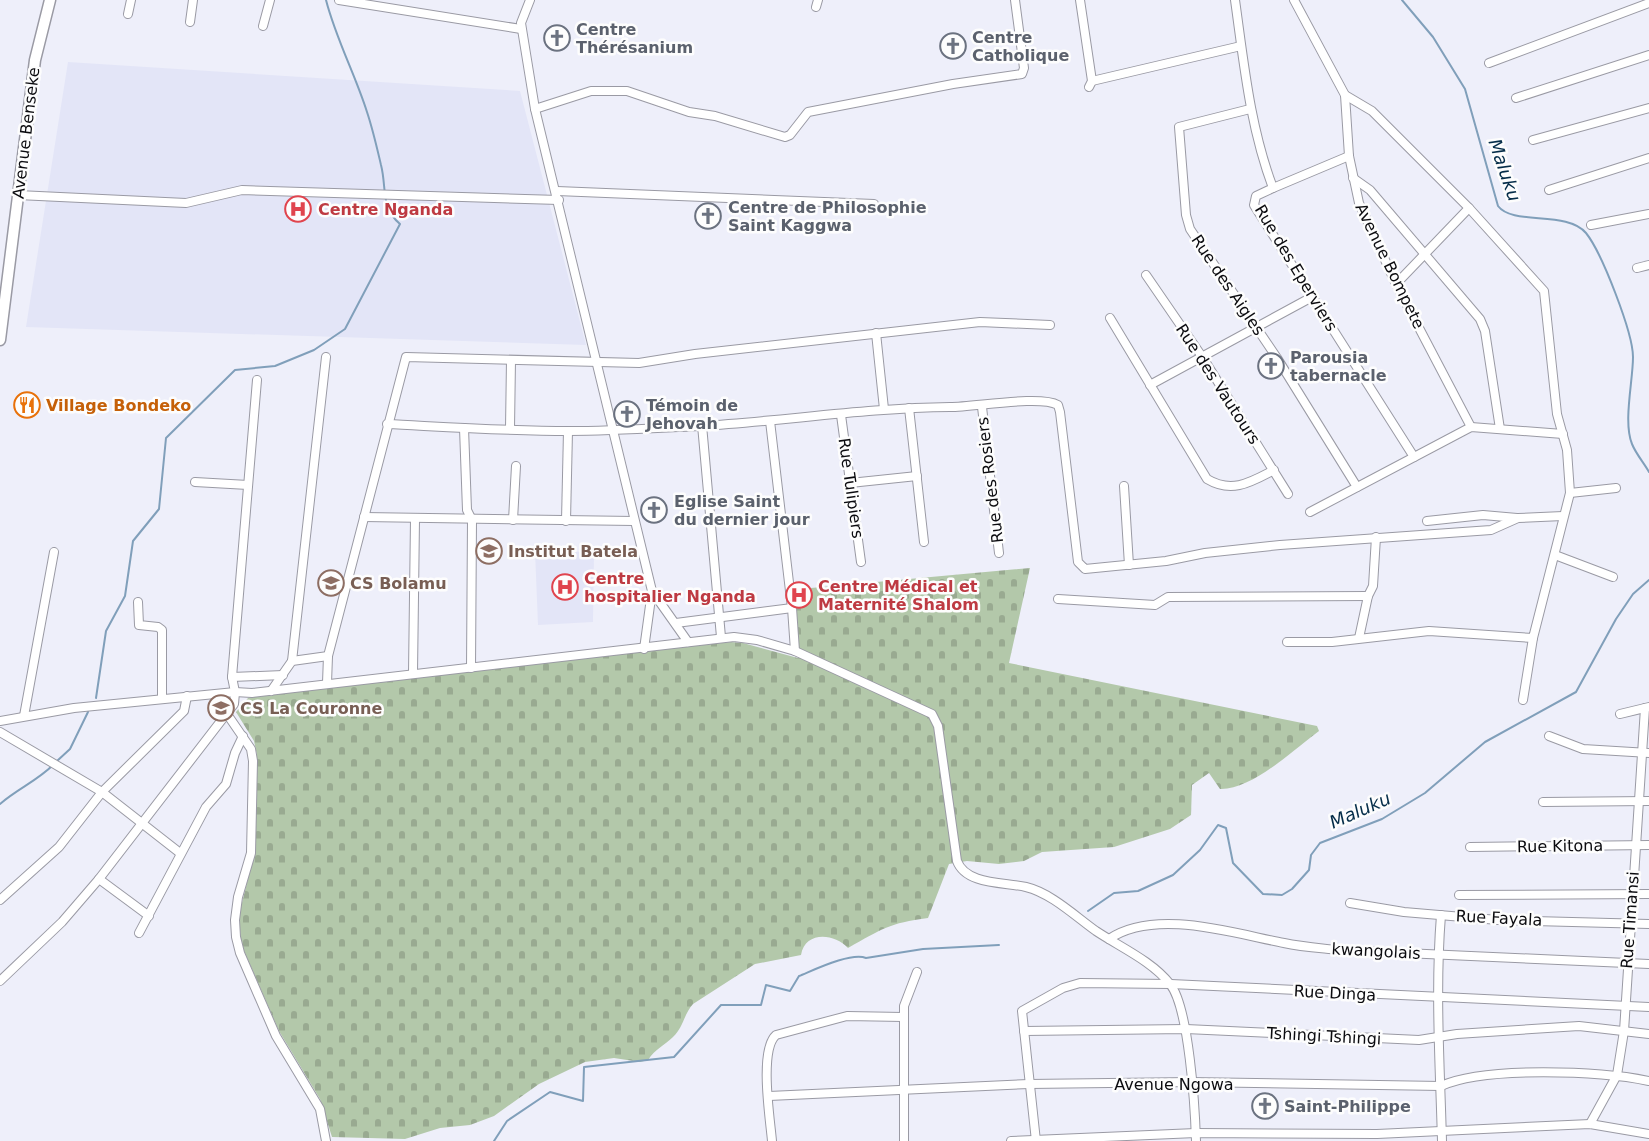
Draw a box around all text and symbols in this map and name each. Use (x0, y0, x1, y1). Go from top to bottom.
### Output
place label: Centre Thérésanium (576, 20, 693, 57)
church icon: Centre Thérésanium (542, 23, 572, 53)
place label: Centre Catholique (972, 28, 1069, 65)
church icon: Centre Catholique (938, 31, 968, 61)
street label: Avenue Benseke (9, 66, 43, 200)
water label: Maluku (1485, 136, 1525, 204)
hospital icon: Centre Nganda (283, 194, 313, 224)
place label: Centre de Philosophie Saint Kaggwa (728, 198, 927, 235)
place label: Centre Nganda (318, 200, 453, 219)
street label: Avenue Bompete (1351, 200, 1429, 332)
church icon: Centre de Philosophie Saint Kaggwa (693, 201, 723, 231)
street label: Rue des Eperviers (1251, 201, 1341, 335)
street label: Rue des Aigles (1187, 231, 1269, 339)
street label: Rue des Vautours (1172, 320, 1264, 448)
place label: Parousia tabernacle (1290, 348, 1387, 385)
church icon: Parousia tabernacle (1256, 351, 1286, 381)
restaurant icon: Village Bondeko (12, 390, 42, 420)
place label: Village Bondeko (46, 396, 191, 415)
place label: Témoin de Jehovah (645, 396, 738, 433)
church icon: Témoin de Jehovah (612, 399, 642, 429)
street label: Rue des Rosiers (973, 416, 1007, 544)
street label: Rue Tulipiers (835, 437, 867, 539)
place label: Eglise Saint du dernier jour (674, 492, 810, 529)
church icon: Eglise Saint du dernier jour (639, 495, 669, 525)
school or university icon: Institut Batela (474, 536, 504, 566)
place label: Institut Batela (508, 542, 638, 561)
school or university icon: CS Bolamu (316, 568, 346, 598)
place label: Centre hospitalier Nganda (584, 569, 756, 606)
hospital icon: Centre hospitalier Nganda (550, 572, 580, 602)
place label: CS Bolamu (350, 574, 447, 593)
place label: Centre Médical et Maternité Shalom (818, 577, 979, 614)
hospital icon: Centre Médical et Maternité Shalom (784, 580, 814, 610)
school or university icon: CS La Couronne (206, 693, 236, 723)
place label: CS La Couronne (240, 699, 382, 718)
water label: Maluku (1326, 787, 1394, 833)
street label: Rue Kitona (1517, 836, 1603, 856)
street label: Rue Timansi (1617, 871, 1643, 969)
street label: Rue Fayala (1455, 906, 1543, 930)
street label: kwangolais (1331, 939, 1421, 963)
street label: Rue Dinga (1293, 981, 1377, 1005)
street label: Tshingi Tshingi (1265, 1023, 1382, 1048)
street label: Avenue Ngowa (1114, 1075, 1234, 1094)
church icon: Saint-Philippe (1250, 1091, 1280, 1121)
place label: Saint-Philippe (1284, 1097, 1411, 1116)

